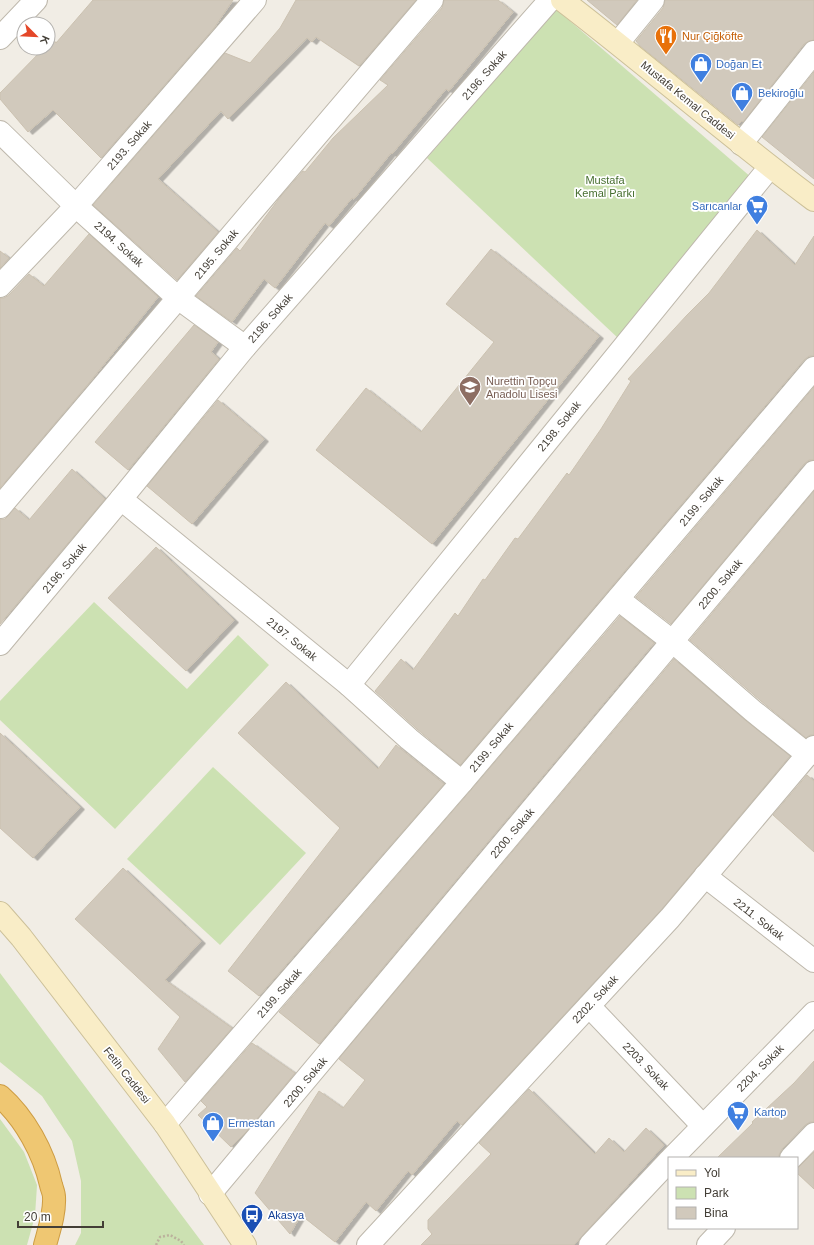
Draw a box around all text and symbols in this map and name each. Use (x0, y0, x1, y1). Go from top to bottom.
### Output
north arrow (16, 16, 56, 56)
restaurant icon: Nur Çiğköfte (653, 23, 679, 56)
place label: Nur Çiğköfte (682, 30, 743, 42)
text: K (38, 34, 52, 46)
street label: 2196. Sokak (459, 48, 509, 102)
shop icon: Doğan Et (688, 51, 714, 84)
place label: Doğan Et (716, 58, 762, 70)
street label: Mustafa Kemal Caddesi (639, 59, 737, 141)
shop icon: Bekiroğlu (729, 80, 755, 113)
place label: Bekiroğlu (758, 87, 804, 99)
street label: 2193. Sokak (104, 118, 154, 172)
park label: Mustafa Kemal Parkı (575, 174, 635, 199)
supermarket icon: Sarıcanlar (744, 193, 770, 226)
place label: Sarıcanlar (692, 200, 742, 212)
street label: 2194. Sokak (92, 219, 146, 269)
street label: 2195. Sokak (192, 226, 241, 281)
street label: 2196. Sokak (245, 291, 295, 345)
school or university icon: Nurettin Topçu Anadolu Lisesi (457, 374, 483, 407)
place label: Nurettin Topçu Anadolu Lisesi (486, 375, 558, 400)
street label: 2198. Sokak (535, 398, 583, 454)
street label: 2199. Sokak (677, 473, 726, 528)
street label: 2196. Sokak (40, 540, 89, 595)
street label: 2200. Sokak (696, 556, 745, 611)
street label: 2197. Sokak (264, 615, 320, 663)
street label: 2199. Sokak (467, 719, 516, 774)
street label: 2200. Sokak (488, 805, 537, 860)
street label: 2211. Sokak (732, 896, 787, 943)
street label: 2199. Sokak (254, 966, 304, 1020)
street label: 2202. Sokak (570, 972, 621, 1025)
street label: 2203. Sokak (620, 1040, 672, 1093)
street label: 2204. Sokak (734, 1042, 786, 1094)
street label: Fetih Caddesi (101, 1045, 153, 1105)
street label: 2200. Sokak (281, 1054, 330, 1109)
supermarket icon: Kartop (725, 1099, 751, 1132)
place label: Kartop (754, 1106, 786, 1118)
shop icon: Ermestan (200, 1110, 226, 1143)
place label: Ermestan (228, 1117, 275, 1129)
legend (668, 1157, 798, 1229)
text: Yol (704, 1166, 720, 1180)
text: Park (704, 1186, 730, 1200)
bus stop icon: Akasya (239, 1202, 265, 1235)
scale bar (18, 1203, 103, 1229)
text: Bina (704, 1206, 728, 1220)
place label: Akasya (268, 1209, 305, 1221)
text: 20 m (24, 1210, 51, 1224)

